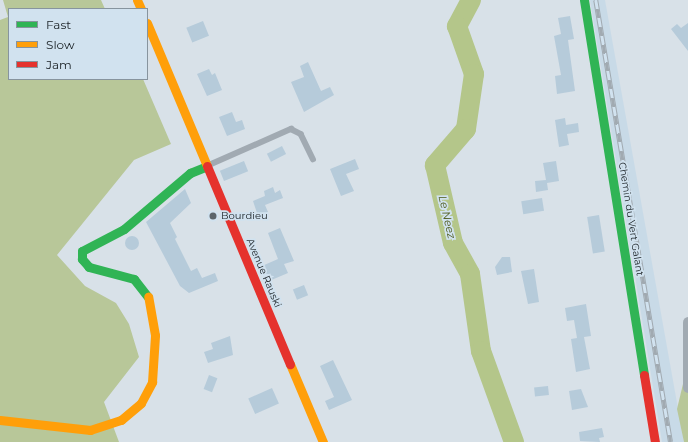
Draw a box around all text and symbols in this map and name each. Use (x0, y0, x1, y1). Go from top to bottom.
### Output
legend (8, 8, 148, 80)
text: Fast (46, 17, 71, 32)
text: Slow (46, 37, 75, 52)
text: Jam (46, 57, 72, 72)
street label: Chemin du Vert Galant (616, 161, 646, 277)
water label: Le Neez (436, 194, 458, 240)
place label: Bourdieu (221, 210, 268, 222)
marker: Bourdieu (208, 211, 218, 221)
street label: Avenue Rauski (244, 237, 284, 309)

